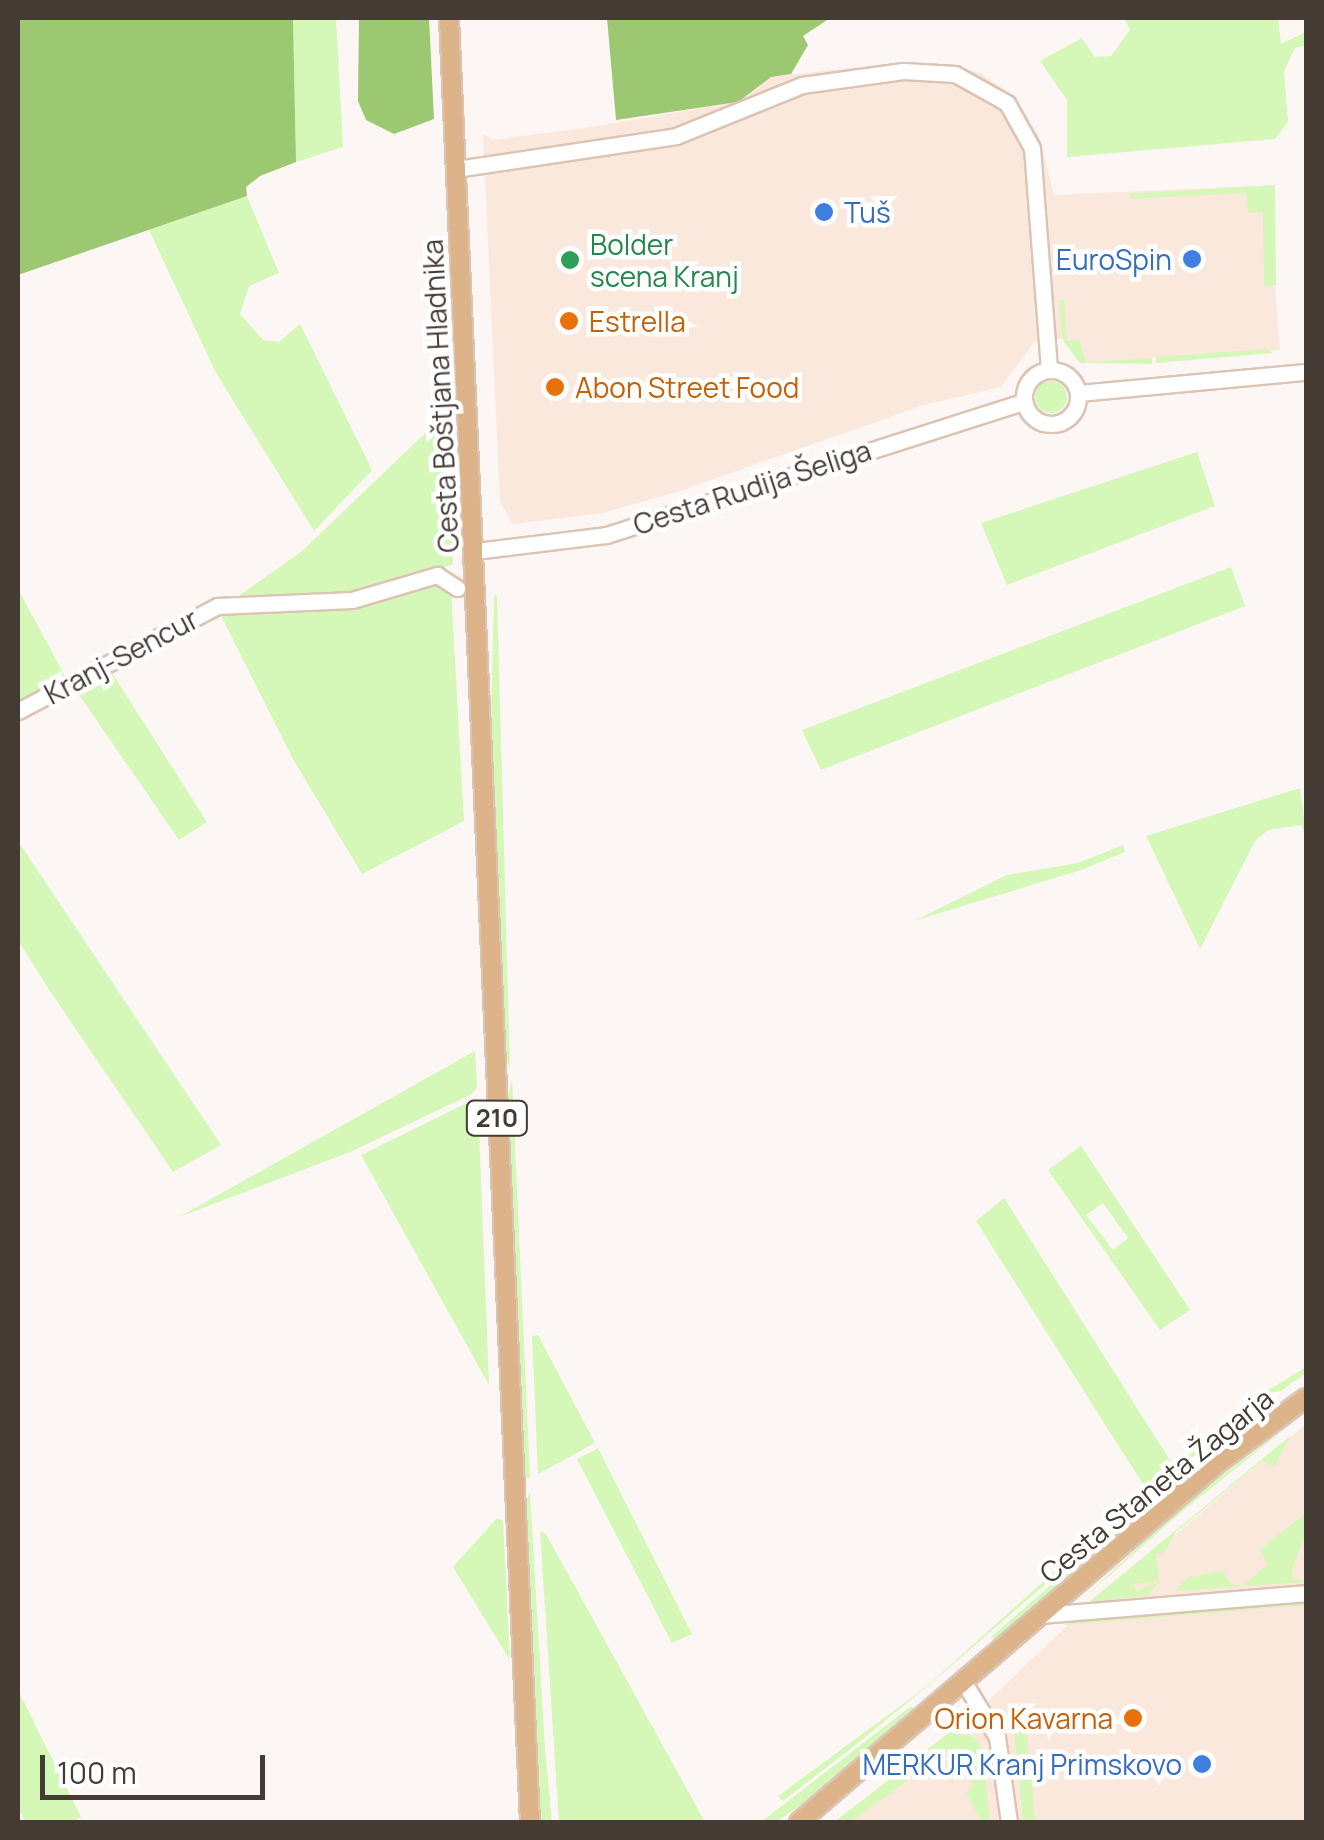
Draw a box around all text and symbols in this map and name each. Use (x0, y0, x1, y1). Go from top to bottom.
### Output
place label: Tuš (844, 195, 891, 229)
marker: Tuš (813, 201, 835, 223)
place label: Bolder scena Kranj (590, 227, 739, 293)
street label: Cesta Boštjana Hladnika (415, 238, 465, 554)
place label: EuroSpin (1056, 242, 1172, 276)
marker: EuroSpin (1181, 248, 1203, 270)
marker: Bolder scena Kranj (559, 249, 581, 271)
place label: Estrella (589, 304, 686, 338)
marker: Estrella (558, 310, 580, 332)
place label: Abon Street Food (575, 370, 799, 404)
marker: Abon Street Food (544, 376, 566, 398)
street label: Cesta Rudija Šeliga (629, 433, 875, 541)
street label: Kranj-Sencur (38, 601, 204, 711)
road number: 210 (464, 1098, 530, 1138)
street label: Cesta Staneta Žagarja (1033, 1381, 1279, 1589)
place label: Orion Kavarna (934, 1701, 1113, 1735)
marker: Orion Kavarna (1122, 1707, 1144, 1729)
scale bar (45, 1735, 270, 1797)
place label: MERKUR Kranj Primskovo (863, 1747, 1182, 1781)
text: 100 m (57, 1752, 137, 1793)
marker: MERKUR Kranj Primskovo (1191, 1753, 1213, 1775)

